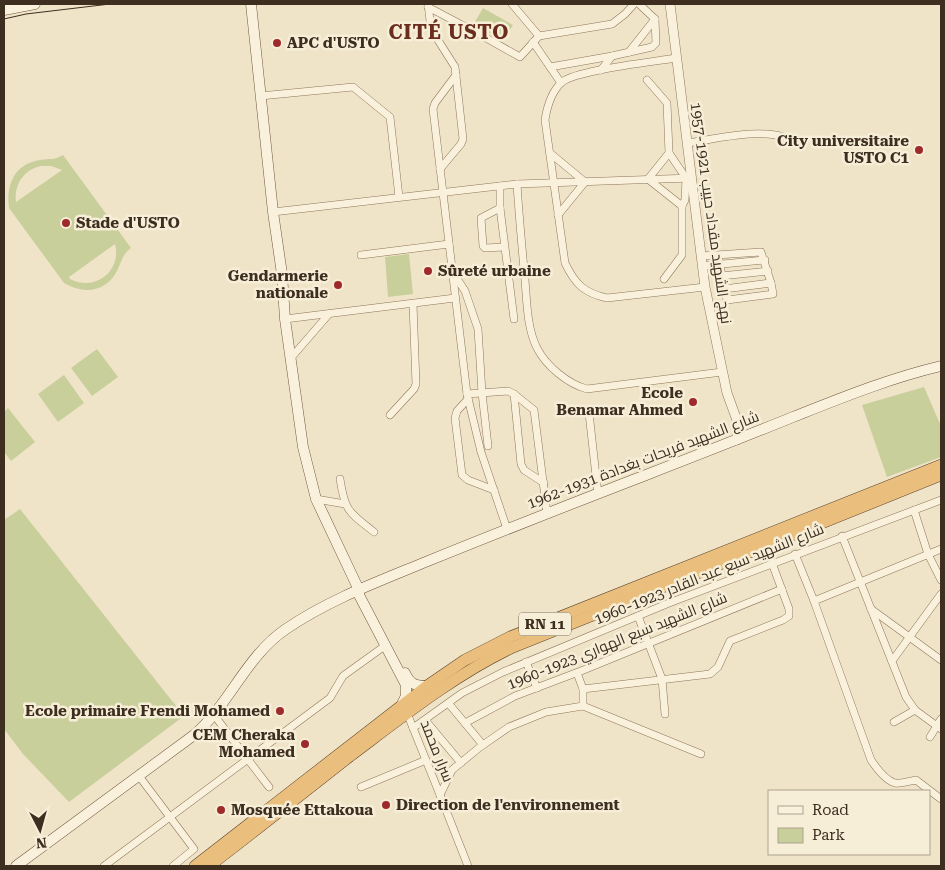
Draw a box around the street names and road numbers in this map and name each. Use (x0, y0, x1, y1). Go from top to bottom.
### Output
street label: نهج الشهيد مقداد حبيب 1921-1957 (685, 101, 735, 325)
street label: شارع الشهيد فريحات بغدادة 1931-1962 (524, 407, 762, 515)
street label: شارع الشهيد سبع عبد القادر 1923-1960 (591, 520, 827, 630)
street label: شارع الشهيد سبع الهواري 1923-1960 (504, 588, 731, 696)
road number: RN 11 (519, 612, 571, 636)
street label: سرار محمد (416, 717, 458, 785)

